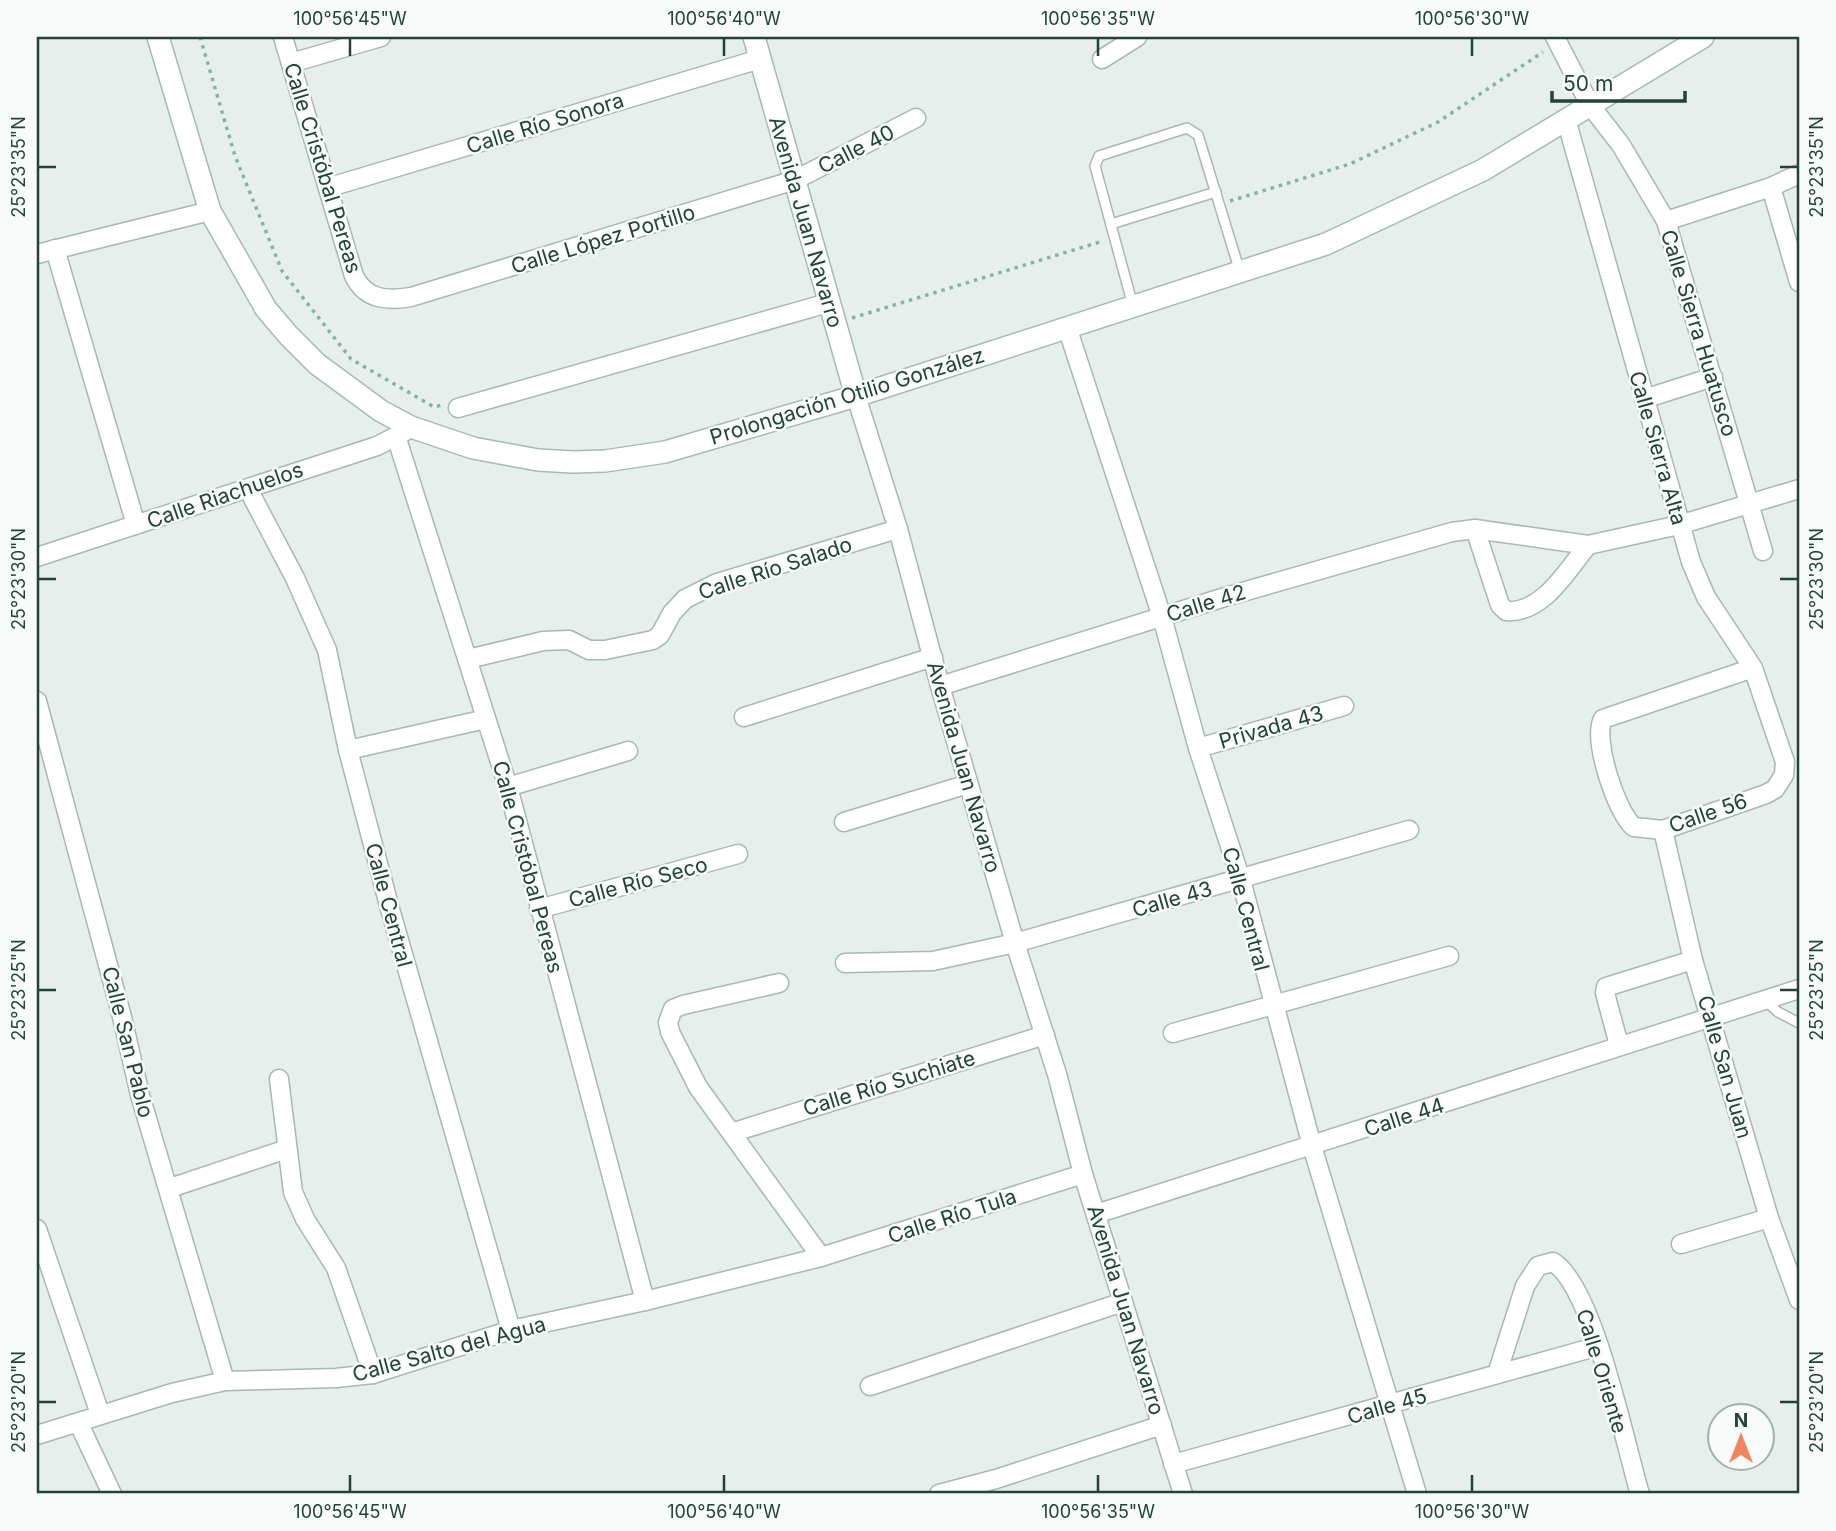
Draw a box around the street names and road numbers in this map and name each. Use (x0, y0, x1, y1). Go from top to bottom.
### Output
street label: Calle Cristóbal Pereas (279, 60, 367, 276)
street label: Calle Río Sonora (463, 87, 627, 159)
street label: Avenida Juan Navarro (764, 114, 848, 330)
street label: Calle 40 (814, 119, 898, 179)
street label: Calle López Portillo (508, 199, 698, 279)
street label: Calle Sierra Huatusco (1656, 227, 1742, 439)
street label: Prolongación Otilio González (707, 342, 987, 450)
street label: Calle Sierra Alta (1624, 368, 1692, 528)
street label: Calle Riachuelos (144, 457, 306, 533)
street label: Calle Río Salado (695, 531, 855, 605)
street label: Calle 42 (1163, 579, 1249, 627)
street label: Avenida Juan Navarro (922, 659, 1006, 875)
street label: Privada 43 (1216, 700, 1326, 754)
street label: Calle Cristóbal Pereas (488, 758, 568, 976)
street label: Calle 56 (1666, 788, 1750, 838)
street label: Calle Central (360, 840, 418, 970)
street label: Calle Central (1217, 844, 1275, 974)
street label: Calle Río Seco (566, 851, 710, 913)
street label: Calle 43 (1129, 876, 1215, 922)
street label: Calle San Pablo (97, 964, 159, 1120)
street label: Calle San Juan (1693, 993, 1757, 1141)
street label: Calle Río Suchiate (800, 1045, 978, 1121)
street label: Calle 44 (1361, 1092, 1447, 1142)
street label: Calle Río Tula (884, 1183, 1020, 1249)
street label: Avenida Juan Navarro (1082, 1202, 1170, 1418)
street label: Calle Oriente (1571, 1306, 1633, 1436)
street label: Calle Salto del Agua (350, 1311, 548, 1387)
street label: Calle 45 (1344, 1383, 1430, 1429)

